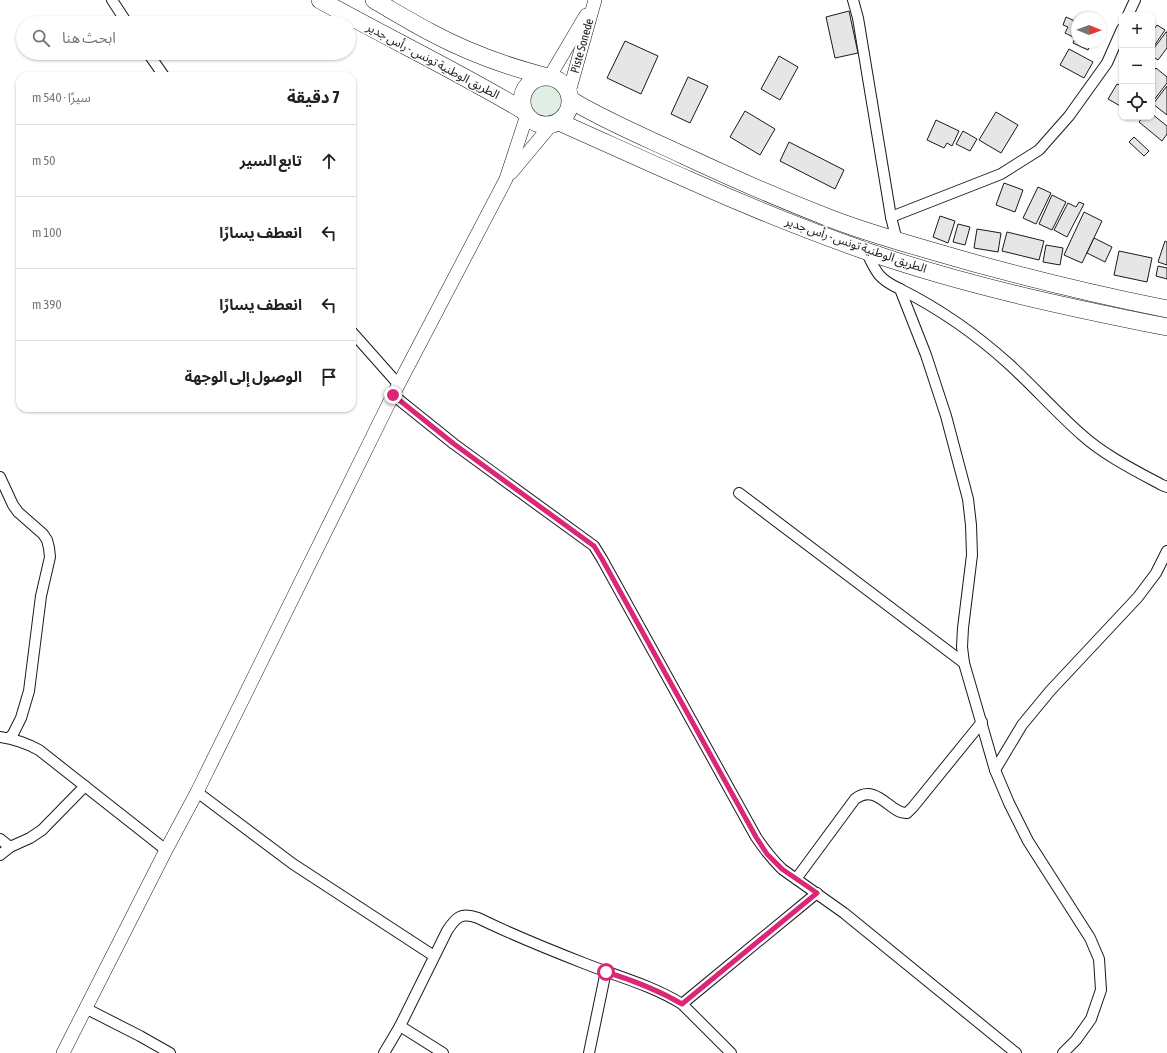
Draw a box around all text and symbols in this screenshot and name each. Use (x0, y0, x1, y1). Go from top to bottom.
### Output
north arrow (1071, 12, 1107, 48)
map controls (1119, 12, 1155, 120)
button: + (1119, 12, 1155, 48)
search box (16, 16, 356, 60)
street label: Piste Sonede (568, 17, 596, 75)
street label: الطريق الوطنية تونس - رأس جدير (363, 19, 502, 103)
icon: search (30, 27, 52, 49)
text: ابحث هنا (62, 29, 116, 46)
button: − (1119, 48, 1155, 84)
button: locate (1119, 84, 1155, 120)
text: 7 دقيقة (287, 87, 340, 107)
text: سيرًا · 540 m (32, 90, 91, 105)
icon: ahead (318, 150, 340, 172)
text: تابع السير (240, 152, 302, 169)
text: 50 m (32, 153, 55, 168)
street label: الطريق الوطنية تونس - رأس جدير (782, 213, 929, 277)
icon: left (318, 222, 340, 244)
text: انعطف يسارًا (219, 224, 302, 241)
text: 100 m (32, 225, 62, 240)
icon: left (318, 294, 340, 316)
text: انعطف يسارًا (219, 296, 302, 313)
text: 390 m (32, 297, 62, 312)
icon: arrive (318, 366, 340, 388)
text: الوصول إلى الوجهة (185, 368, 302, 385)
route end (384, 386, 402, 404)
route start (597, 963, 615, 981)

